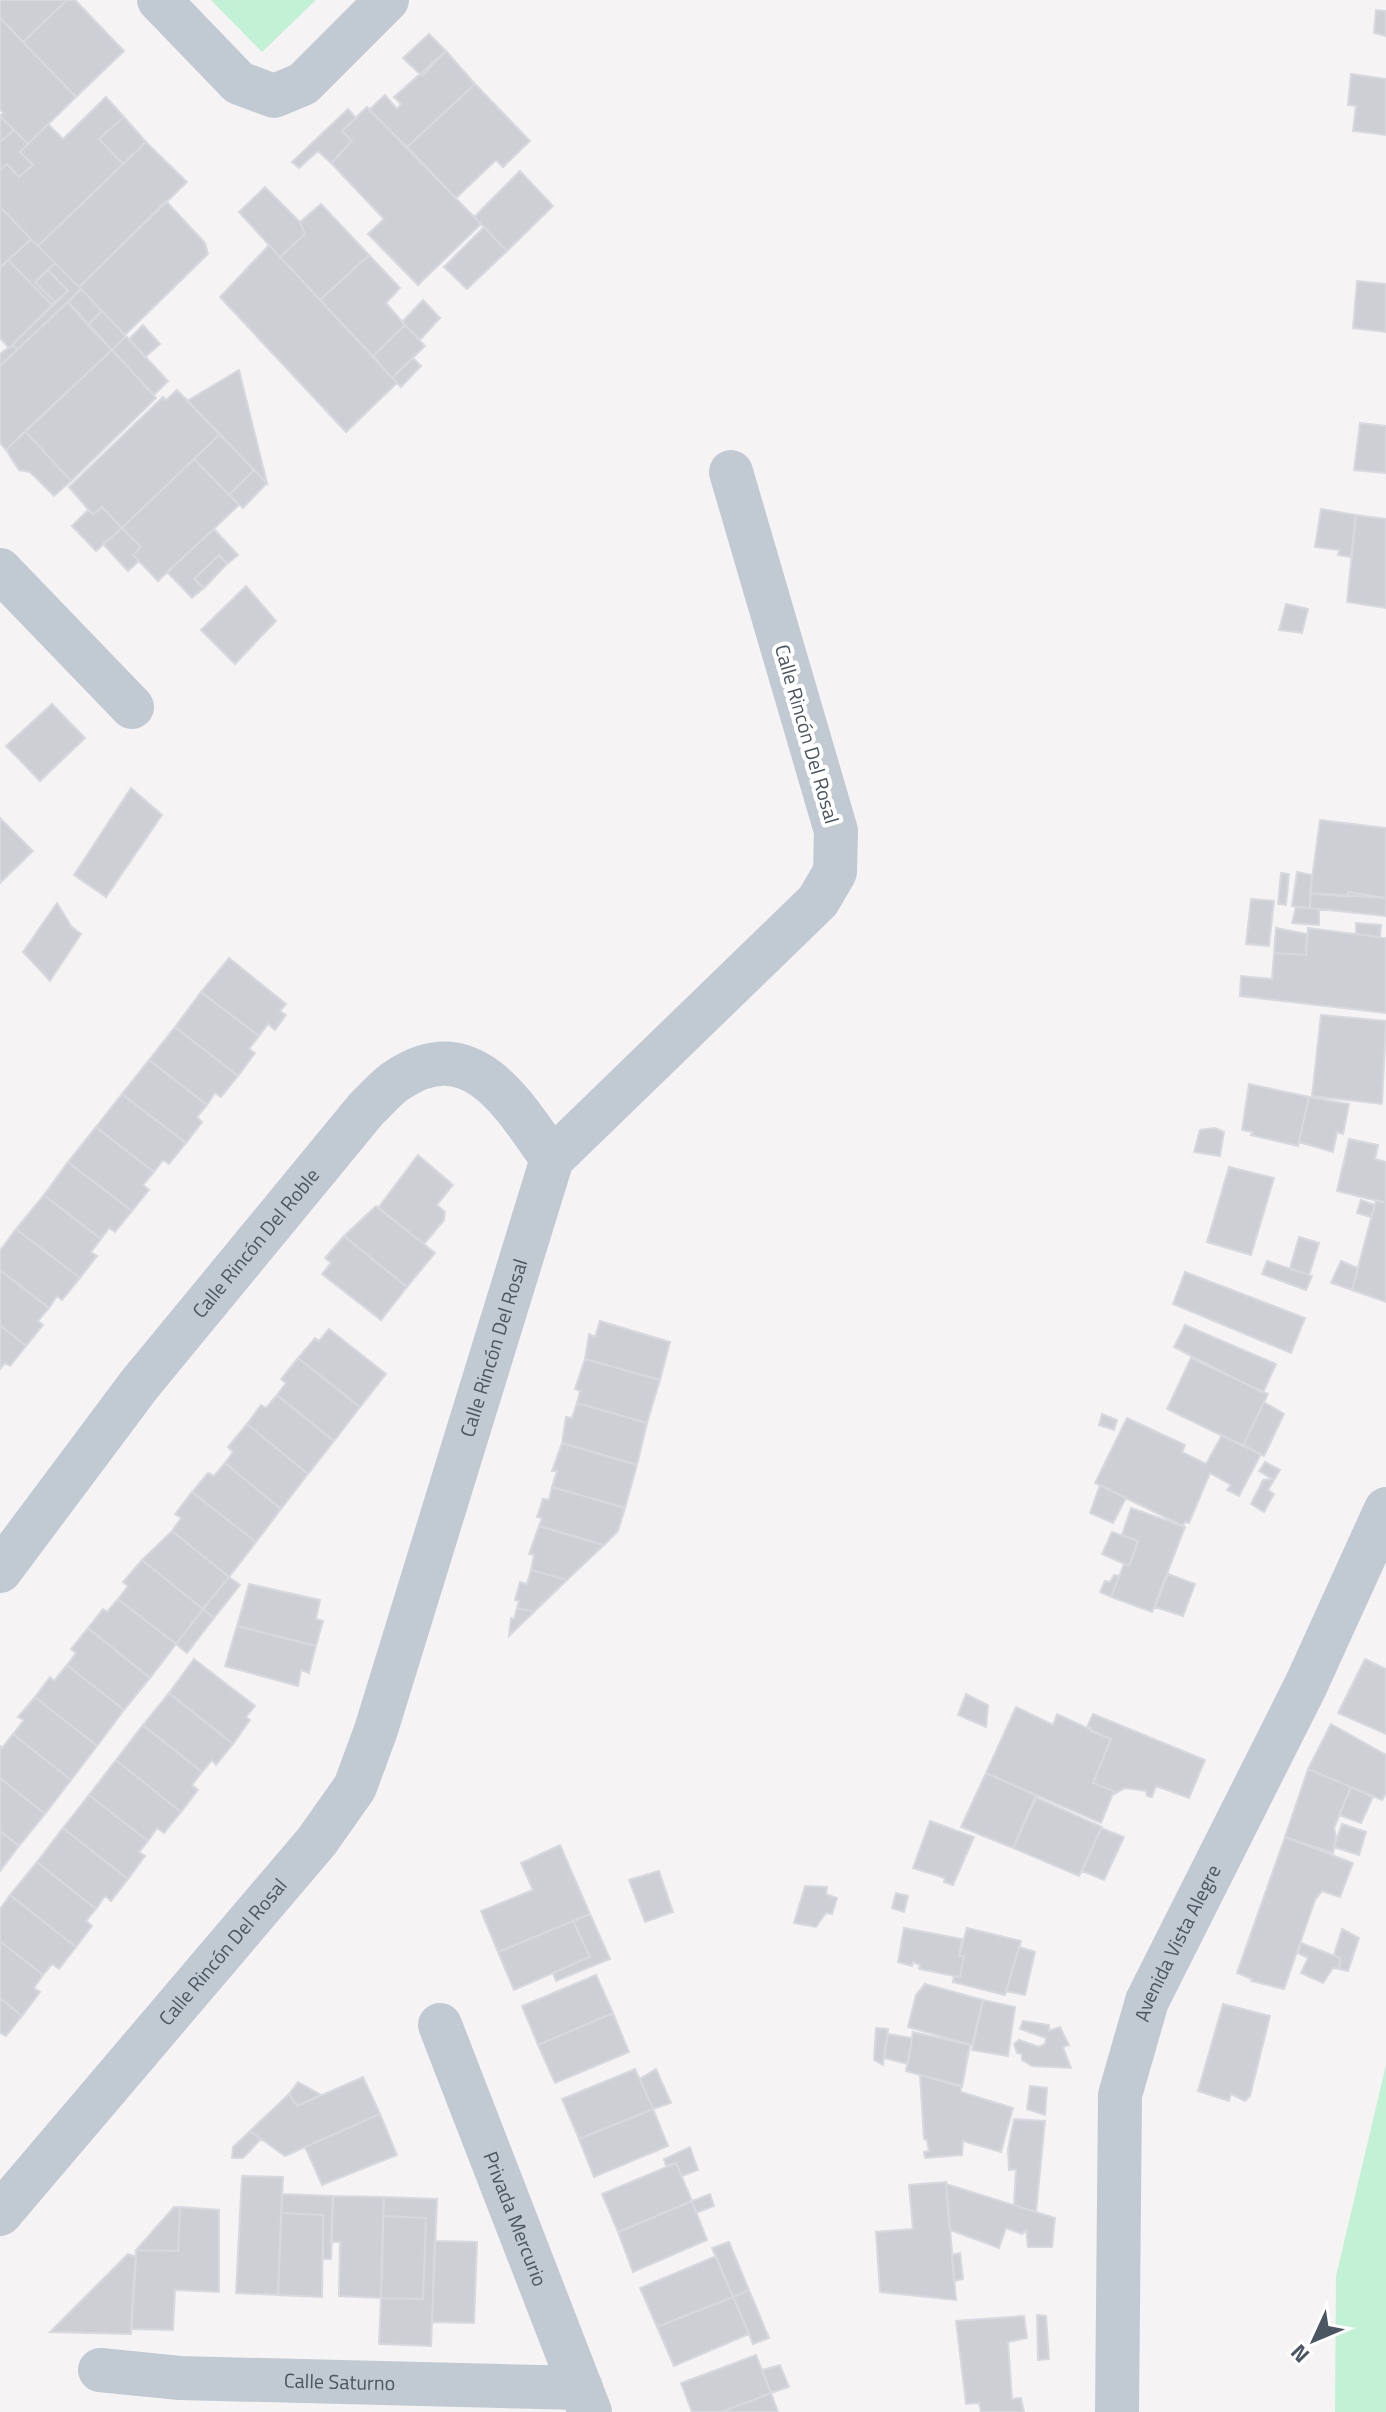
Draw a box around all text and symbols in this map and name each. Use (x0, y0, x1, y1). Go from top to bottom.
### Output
street label: Calle Rincón Del Rosal (767, 641, 848, 827)
street label: Calle Rincón Del Roble (184, 1161, 327, 1325)
street label: Calle Rincón Del Rosal (451, 1255, 535, 1441)
street label: Avenida Vista Alegre (1126, 1859, 1228, 2025)
street label: Calle Rincón Del Rosal (151, 1871, 294, 2032)
street label: Privada Mercurio (475, 2147, 556, 2291)
north arrow (1274, 2300, 1354, 2380)
text: N (1282, 2337, 1317, 2371)
street label: Calle Saturno (283, 2365, 396, 2398)

